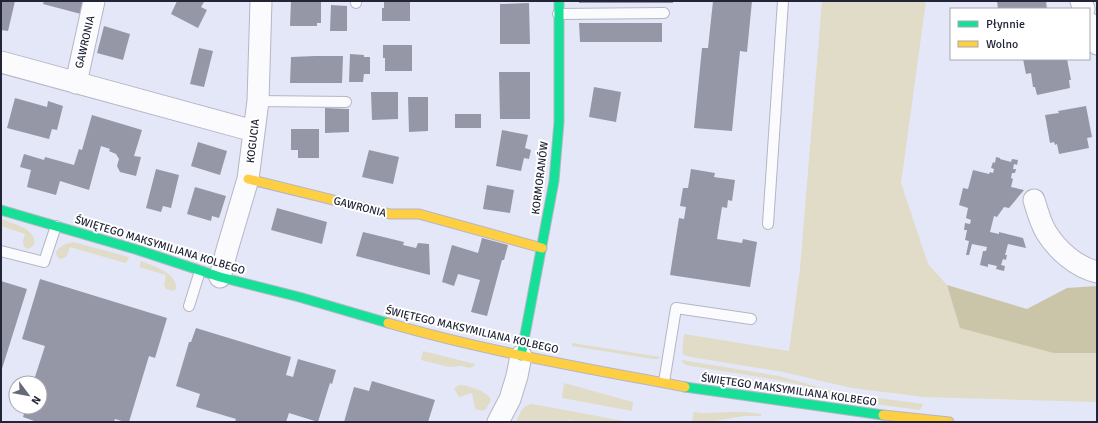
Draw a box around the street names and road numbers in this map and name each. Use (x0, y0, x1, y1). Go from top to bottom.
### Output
street label: GAWRONIA (73, 14, 97, 70)
street label: KOGUCIA (244, 118, 262, 164)
street label: KORMORANÓW (528, 140, 551, 215)
street label: GAWRONIA (332, 194, 388, 220)
street label: ŚWIĘTEGO MAKSYMILIANA KOLBEGO (73, 212, 247, 277)
street label: ŚWIĘTEGO MAKSYMILIANA KOLBEGO (384, 303, 560, 356)
street label: ŚWIĘTEGO MAKSYMILIANA KOLBEGO (700, 370, 878, 409)

